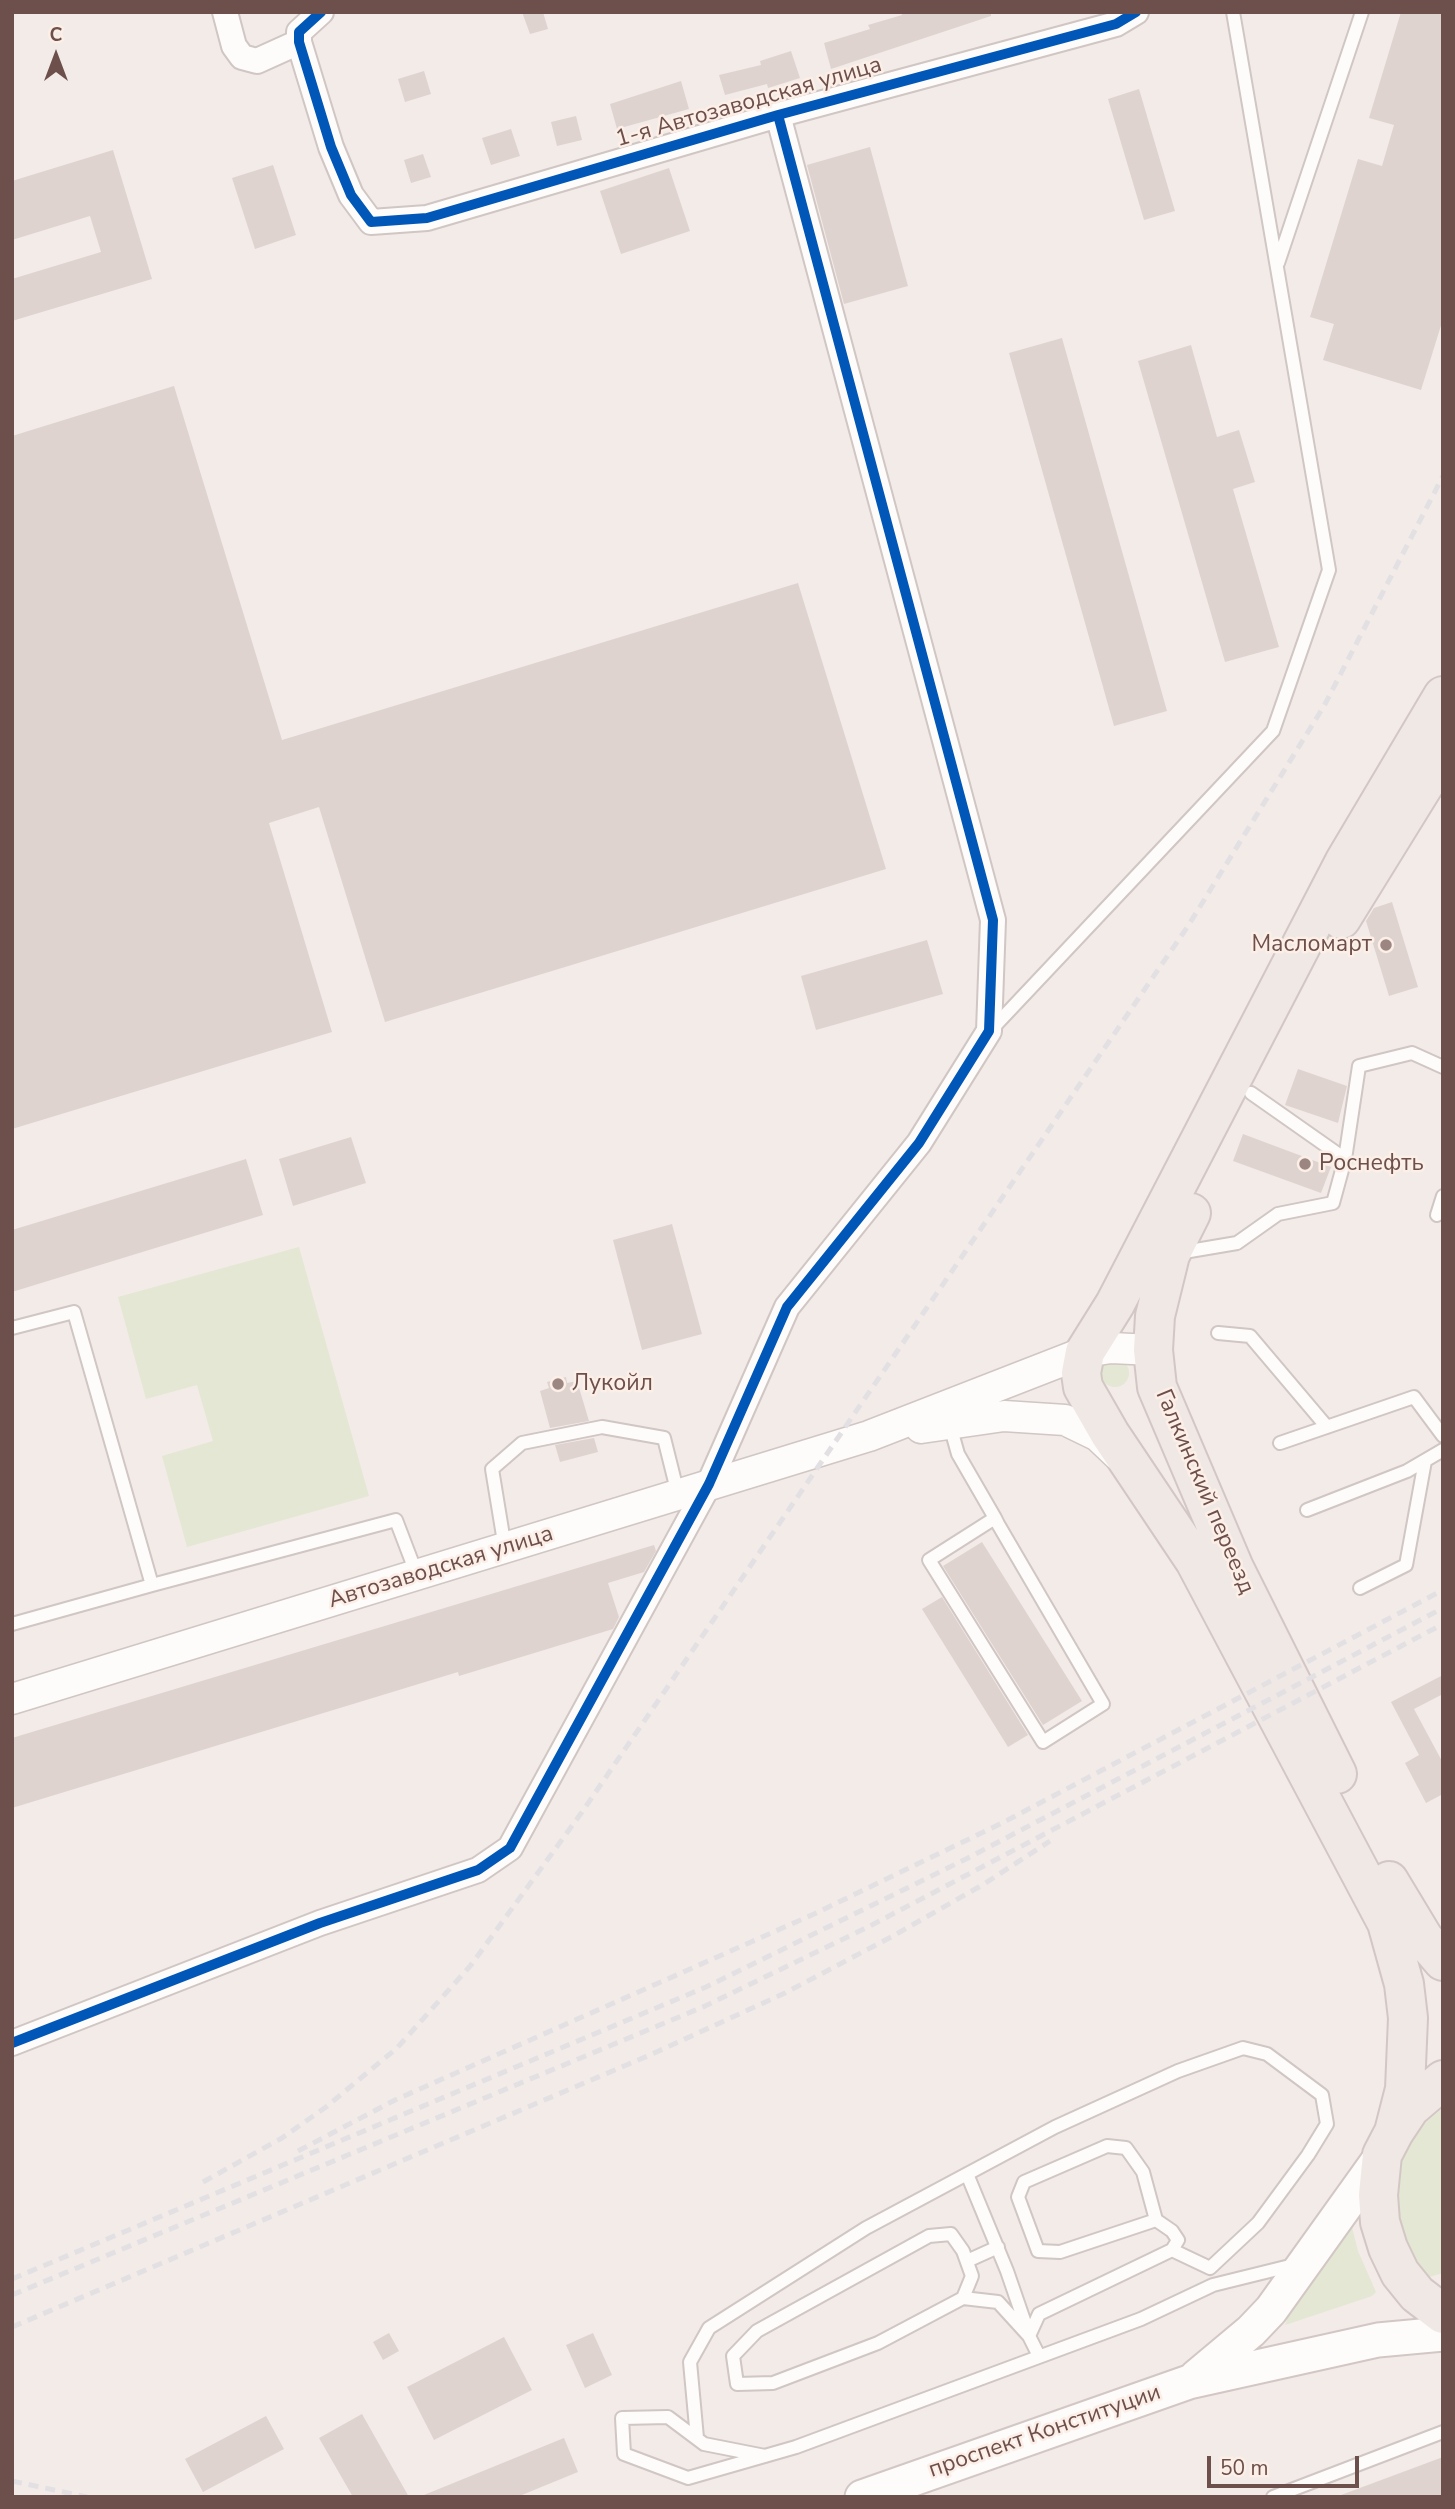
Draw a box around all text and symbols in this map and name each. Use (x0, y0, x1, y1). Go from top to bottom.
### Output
north arrow (21, 21, 91, 91)
text: С (50, 22, 62, 48)
street label: 1-я Автозаводская улица (613, 52, 885, 154)
place label: Масломарт (1251, 931, 1372, 959)
marker: Масломарт (1378, 937, 1394, 953)
place label: Роснефть (1319, 1150, 1424, 1178)
marker: Роснефть (1297, 1156, 1313, 1172)
place label: Лукойл (572, 1370, 653, 1398)
marker: Лукойл (550, 1376, 566, 1392)
street label: Галкинский переезд (1148, 1386, 1260, 1598)
street label: Автозаводская улица (325, 1521, 557, 1615)
street label: проспект Конституции (925, 2379, 1165, 2485)
scale bar (1210, 2442, 1362, 2486)
text: 50 m (1220, 2454, 1269, 2482)

